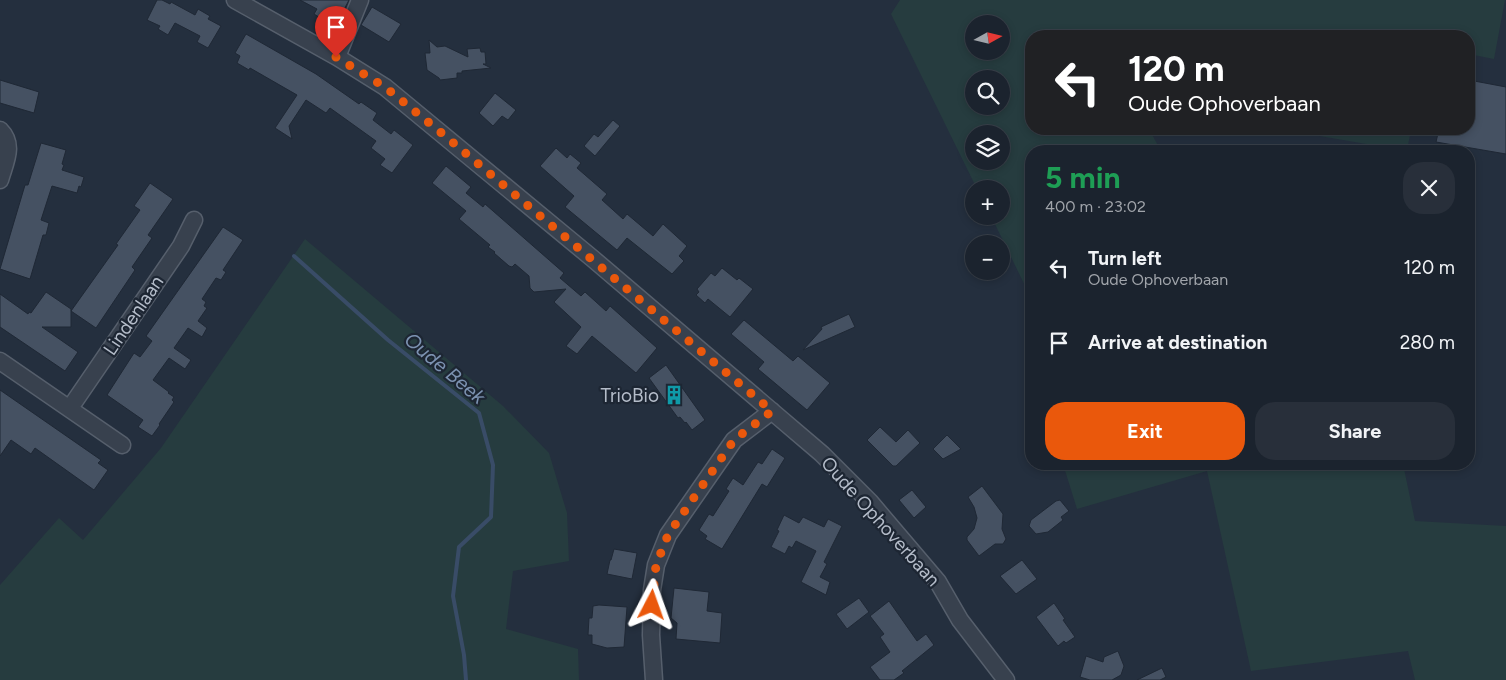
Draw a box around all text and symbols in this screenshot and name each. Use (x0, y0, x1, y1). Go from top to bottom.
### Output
pin (315, 6, 357, 57)
icon: arrive (322, 13, 350, 41)
north arrow (965, 15, 1010, 60)
map controls (965, 15, 1010, 280)
text: 120 m (1128, 48, 1225, 90)
icon: left (1045, 50, 1110, 115)
button: search (965, 70, 1010, 115)
text: Oude Ophoverbaan (1128, 90, 1321, 117)
button: layers (965, 125, 1010, 170)
text: 5 min (1045, 159, 1121, 196)
button: close (1403, 162, 1455, 214)
button: + (965, 180, 1010, 225)
text: 400 m · 23:02 (1045, 197, 1146, 216)
button: − (965, 235, 1010, 280)
text: Turn left (1088, 247, 1162, 270)
icon: left (1045, 254, 1073, 282)
text: 120 m (1403, 256, 1455, 279)
text: Oude Ophoverbaan (1088, 270, 1228, 289)
street label: Lindenlaan (98, 271, 168, 360)
water label: Oude Beek (400, 327, 491, 410)
icon: arrive (1045, 329, 1073, 357)
text: Arrive at destination (1088, 331, 1267, 354)
text: 280 m (1400, 331, 1455, 354)
place label: TrioBio (601, 384, 659, 407)
building icon: TrioBio (663, 384, 685, 406)
button: Exit (1045, 402, 1245, 460)
button: Share (1255, 402, 1455, 460)
street label: Oude Ophoverbaan (816, 452, 945, 591)
position arrow (625, 578, 677, 630)

